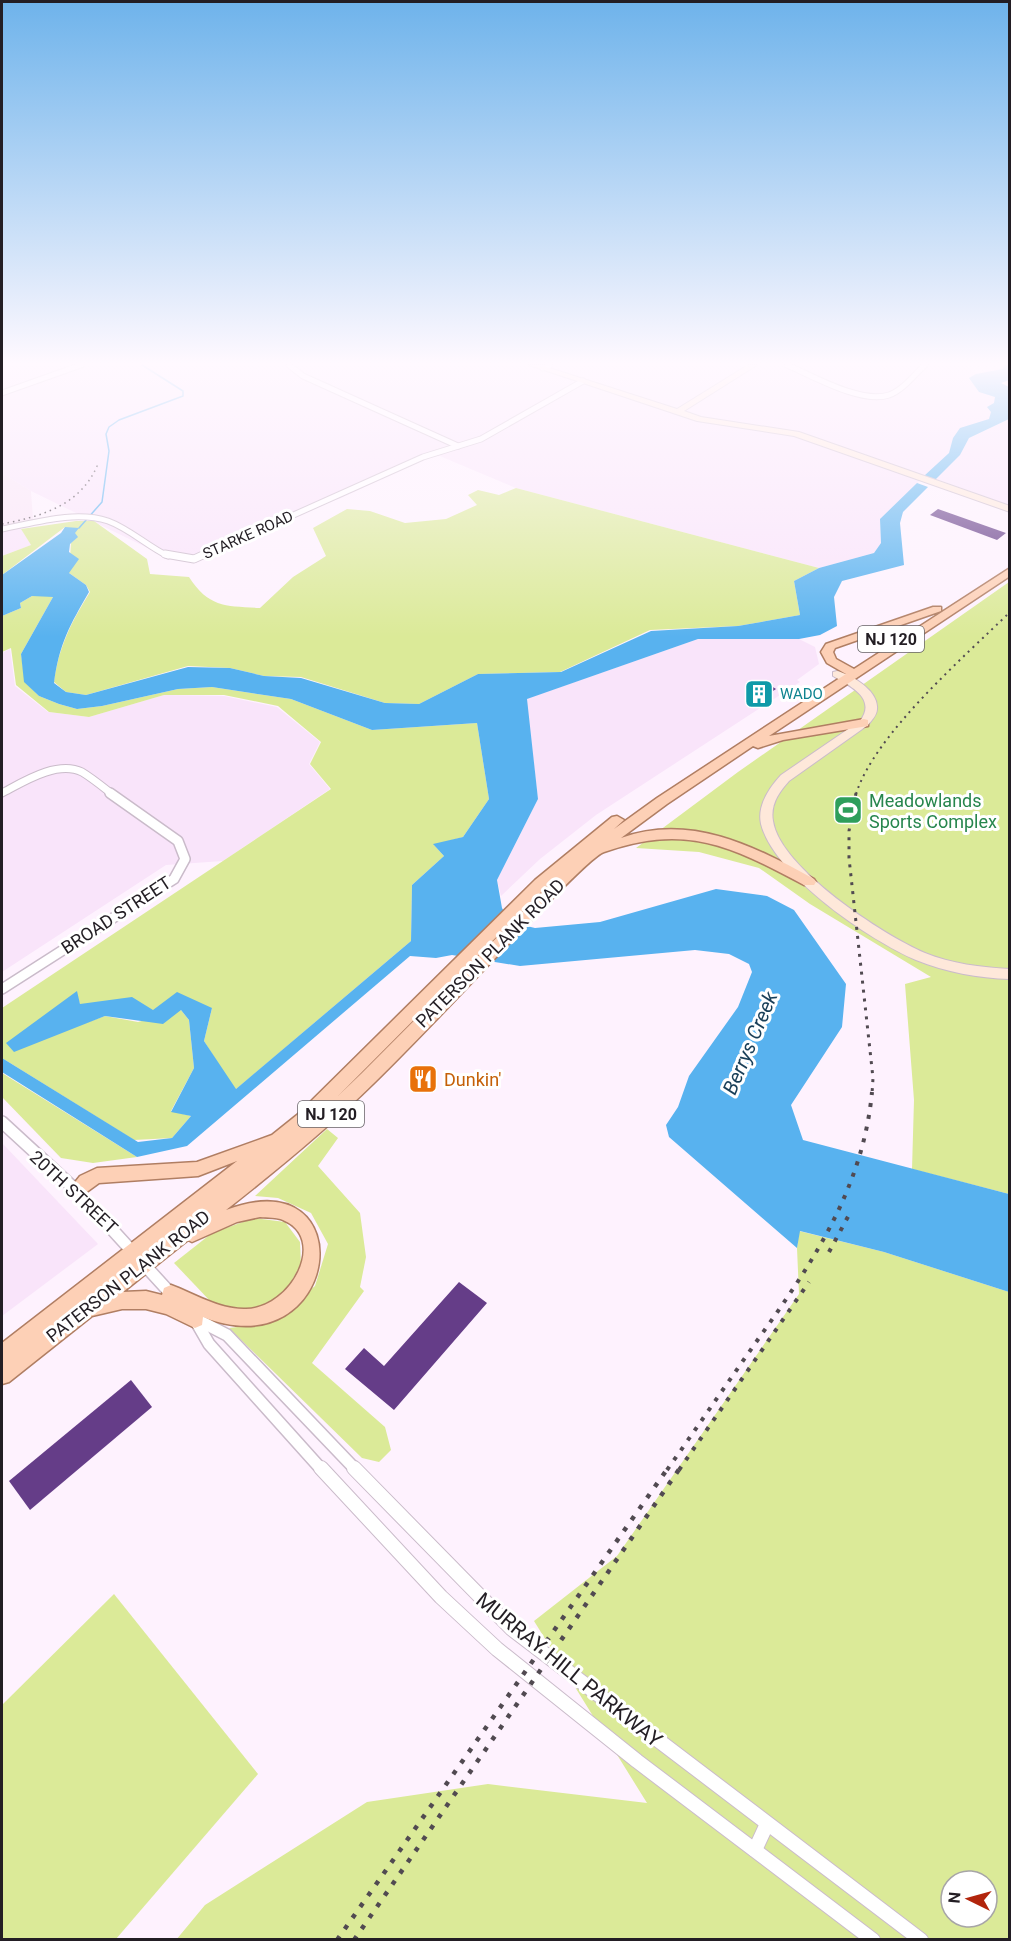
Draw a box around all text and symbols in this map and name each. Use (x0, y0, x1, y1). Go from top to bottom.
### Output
street label: STARKE ROAD (200, 507, 296, 563)
road number: NJ 120 (858, 626, 924, 652)
building icon: WADO (743, 678, 775, 710)
place label: WADO (780, 685, 823, 703)
place label: Meadowlands Sports Complex (869, 790, 997, 832)
sports icon: Meadowlands Sports Complex (832, 794, 864, 826)
street label: BROAD STREET (57, 872, 175, 958)
street label: PATERSON PLANK ROAD (411, 874, 569, 1032)
water label: Berrys Creek (718, 987, 783, 1098)
restaurant icon: Dunkin' (407, 1063, 439, 1095)
place label: Dunkin' (444, 1069, 501, 1090)
road number: NJ 120 (298, 1101, 364, 1127)
street label: 20TH STREET (26, 1146, 122, 1238)
street label: PATERSON PLANK ROAD (42, 1206, 214, 1346)
street label: MURRAY HILL PARKWAY (471, 1588, 667, 1753)
north arrow (939, 1869, 999, 1929)
text: N (945, 1891, 965, 1904)

